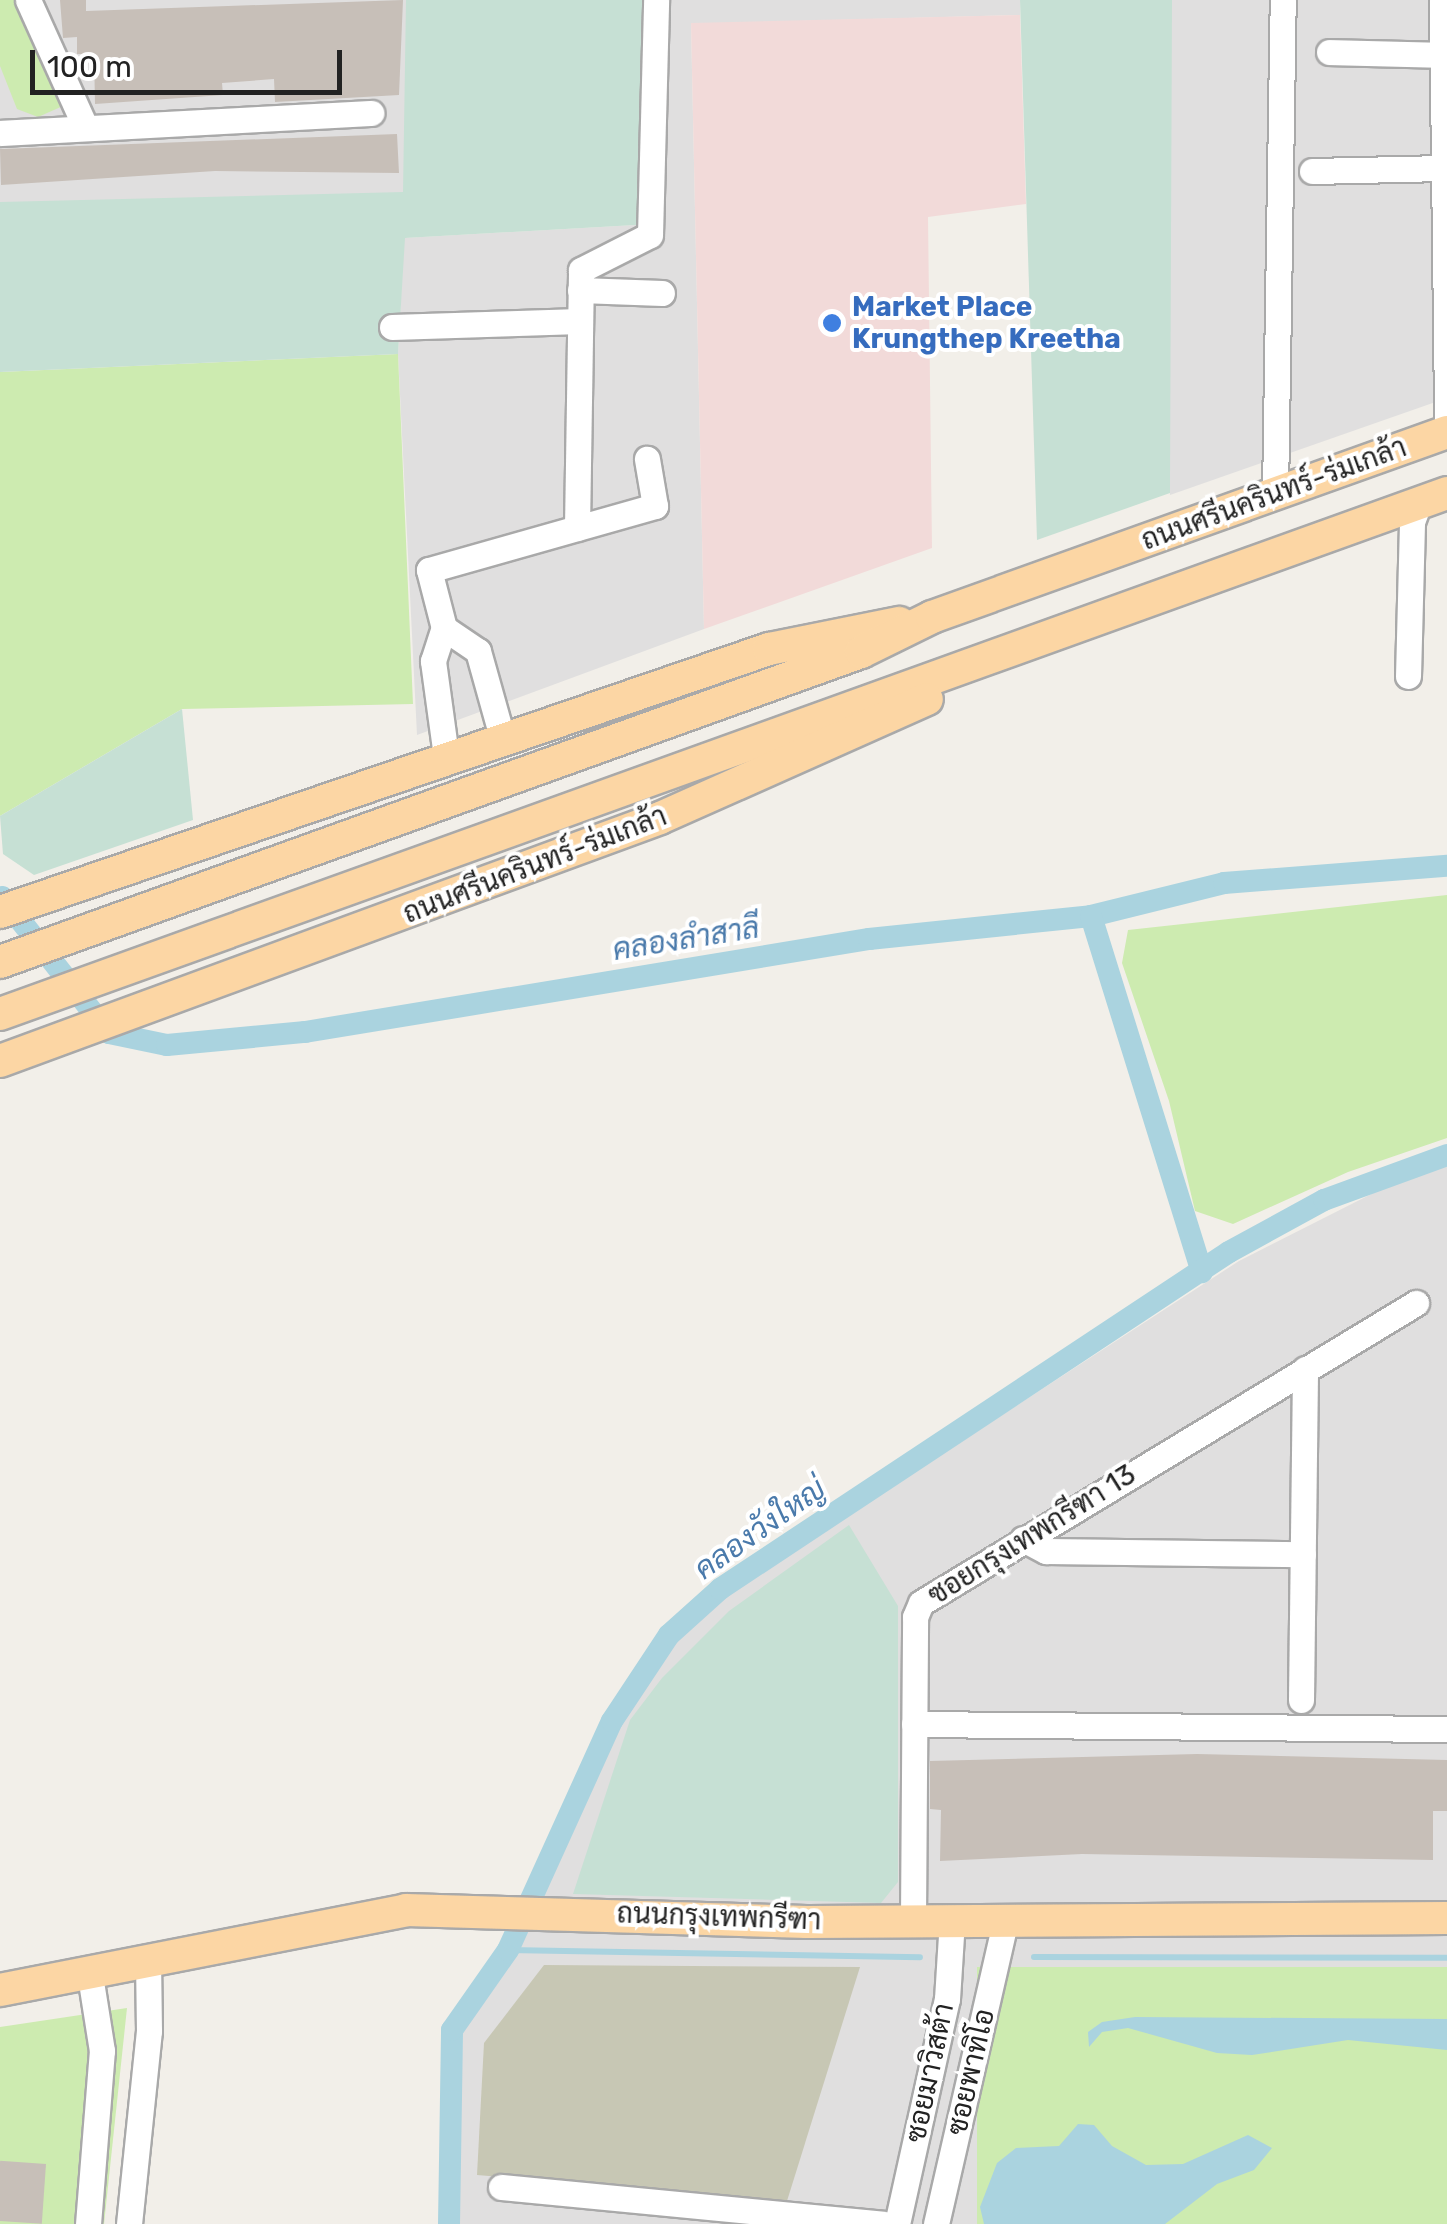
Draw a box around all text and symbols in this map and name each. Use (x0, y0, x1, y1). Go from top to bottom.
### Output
scale bar (35, 30, 348, 92)
text: 100 m (47, 49, 132, 85)
place label: Market Place Krungthep Kreetha (852, 290, 1121, 356)
marker: Market Place Krungthep Kreetha (821, 312, 843, 334)
street label: ถนนศรีนครินทร์-ร่มเกล้า (1137, 430, 1411, 558)
street label: ถนนศรีนครินทร์-ร่มเกล้า (399, 799, 671, 931)
water label: คลองลำสาลี (610, 910, 762, 968)
street label: ซอยกรุงเทพกรีฑา 13 (922, 1458, 1142, 1612)
water label: คลองวังใหญ่ (688, 1471, 832, 1587)
street label: ถนนกรุงเทพกรีฑา (616, 1897, 822, 1937)
street label: ซอยมาวิสต้า (899, 2000, 961, 2146)
street label: ซอยพาทิโอ (940, 2005, 1002, 2139)

